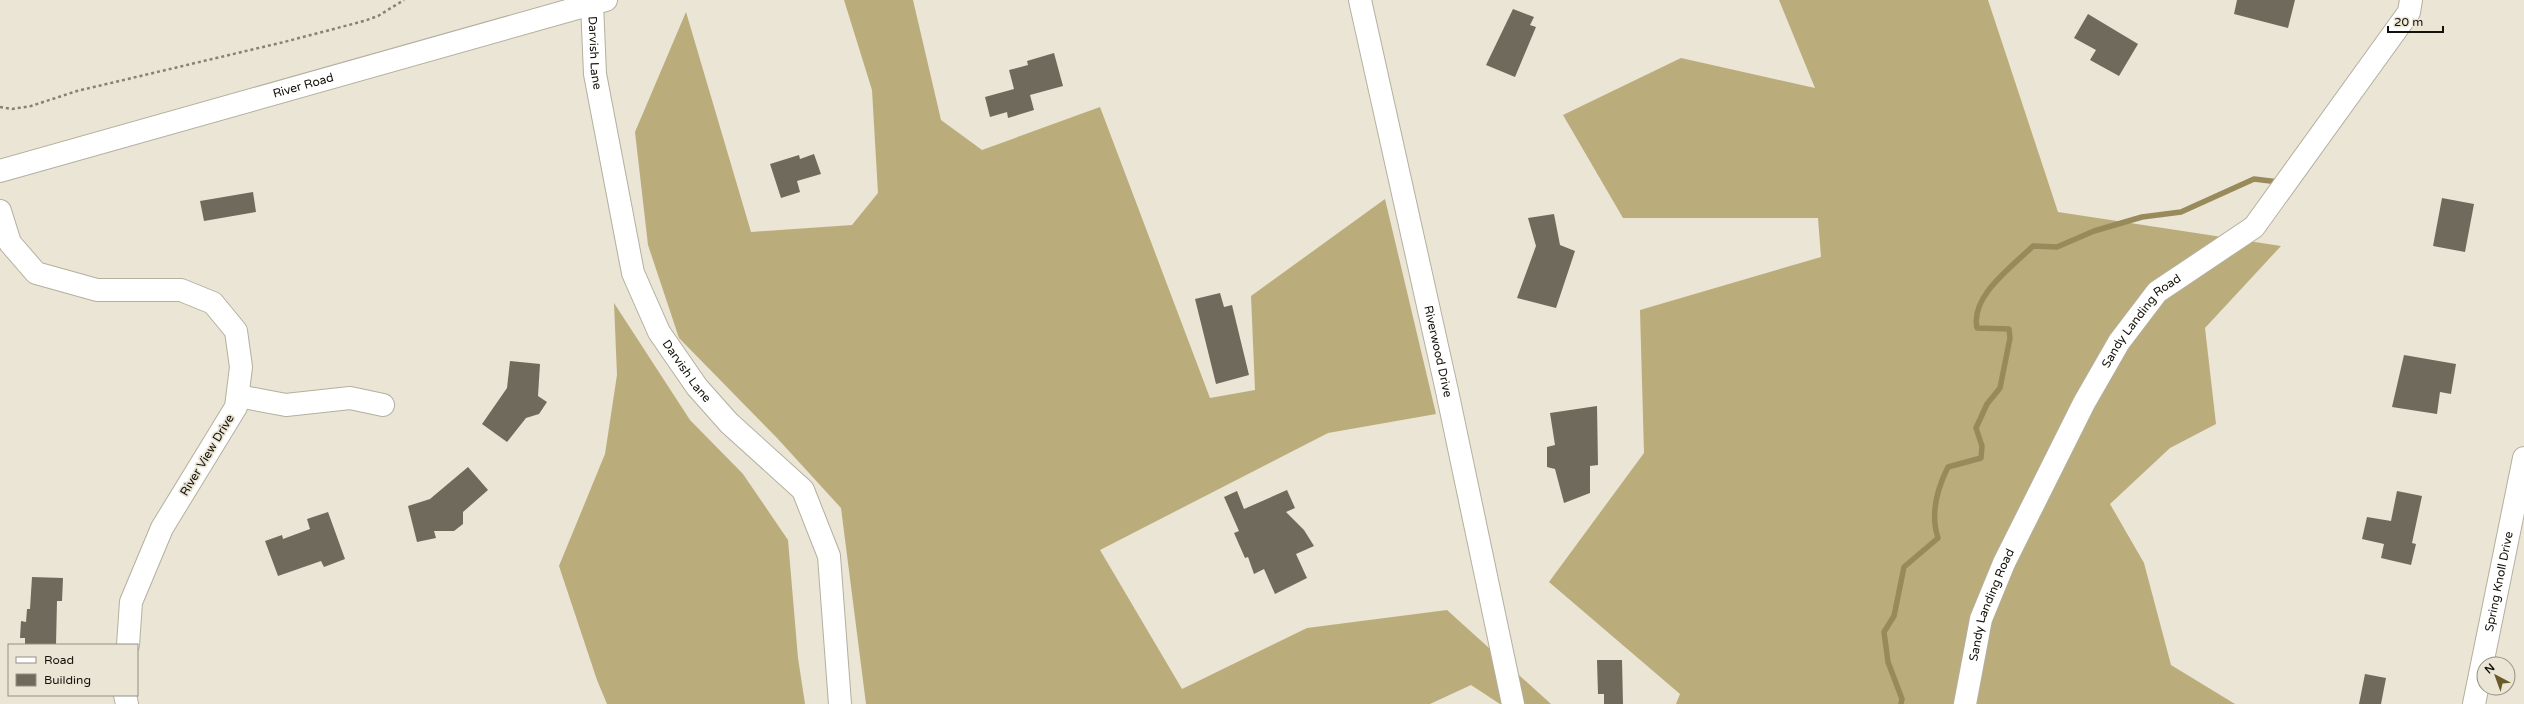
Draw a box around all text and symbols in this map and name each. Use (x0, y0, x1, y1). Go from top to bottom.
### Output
scale bar (2388, 8, 2443, 34)
text: 20 m (2394, 15, 2423, 29)
street label: Darvish Lane (586, 16, 605, 91)
street label: River Road (271, 70, 335, 101)
street label: Sandy Landing Road (2099, 271, 2183, 370)
street label: Riverwood Drive (1421, 304, 1455, 399)
street label: Darvish Lane (660, 337, 714, 405)
street label: River View Drive (177, 412, 237, 498)
street label: Spring Knoll Drive (2482, 530, 2516, 633)
street label: Sandy Landing Road (1966, 546, 2017, 662)
legend (8, 644, 138, 696)
text: Road (44, 653, 74, 667)
north arrow (2476, 656, 2516, 696)
text: N (2482, 661, 2497, 677)
text: Building (44, 673, 91, 687)

